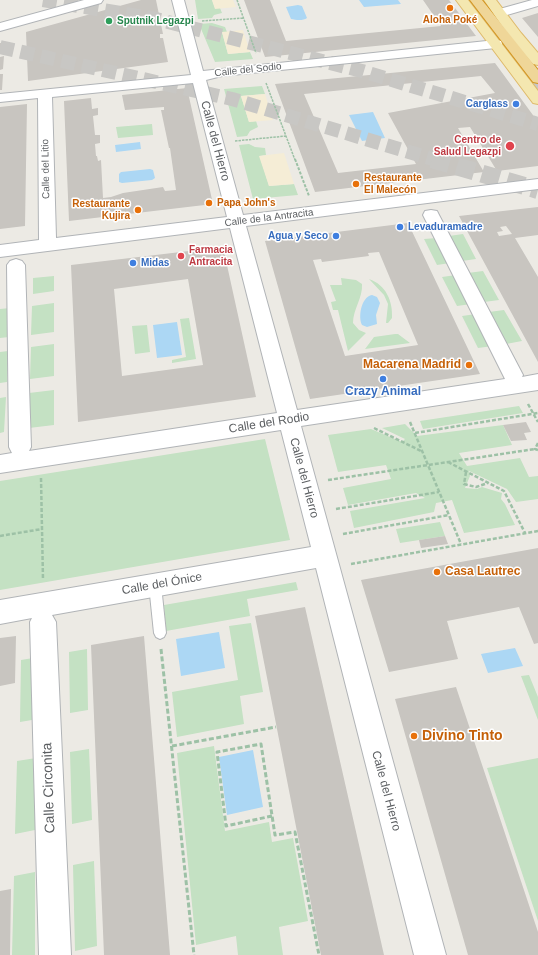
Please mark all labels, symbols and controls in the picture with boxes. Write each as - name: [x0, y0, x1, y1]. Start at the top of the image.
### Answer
- marker: Aloha Poké: [445, 3, 455, 13]
- place label: Aloha Poké: [423, 14, 477, 26]
- place label: Sputnik Legazpi: [117, 15, 194, 27]
- marker: Sputnik Legazpi: [104, 16, 114, 26]
- street label: Calle del Sodio: [214, 61, 282, 79]
- place label: Carglass: [466, 98, 508, 110]
- street label: Calle del Hierro: [197, 99, 233, 183]
- marker: Carglass: [511, 99, 521, 109]
- place label: Centro de Salud Legazpi: [434, 134, 501, 158]
- street label: Calle del Litio: [39, 139, 53, 199]
- marker: Centro de Salud Legazpi: [504, 140, 516, 152]
- place label: Restaurante El Malecón: [364, 172, 422, 196]
- marker: Restaurante El Malecón: [351, 179, 361, 189]
- place label: Papa John's: [217, 197, 276, 209]
- place label: Restaurante Kujira: [72, 198, 130, 222]
- marker: Papa John's: [204, 198, 214, 208]
- marker: Restaurante Kujira: [133, 205, 143, 215]
- street label: Calle de la Antracita: [224, 207, 314, 229]
- place label: Levaduramadre: [408, 221, 482, 233]
- marker: Levaduramadre: [395, 222, 405, 232]
- place label: Agua y Seco: [268, 230, 328, 242]
- marker: Agua y Seco: [331, 231, 341, 241]
- place label: Farmacia Antracita: [189, 244, 233, 268]
- marker: Farmacia Antracita: [176, 251, 186, 261]
- place label: Midas: [141, 257, 169, 269]
- marker: Midas: [128, 258, 138, 268]
- place label: Macarena Madrid: [363, 358, 461, 372]
- marker: Macarena Madrid: [464, 360, 474, 370]
- marker: Crazy Animal: [378, 374, 388, 384]
- place label: Crazy Animal: [345, 385, 421, 399]
- street label: Calle del Rodio: [228, 410, 310, 436]
- street label: Calle del Hierro: [286, 436, 322, 520]
- place label: Casa Lautrec: [445, 565, 520, 579]
- marker: Casa Lautrec: [432, 567, 442, 577]
- street label: Calle del Ónice: [121, 570, 203, 598]
- place label: Divino Tinto: [422, 728, 503, 744]
- marker: Divino Tinto: [409, 731, 419, 741]
- street label: Calle Circonita: [39, 742, 59, 834]
- street label: Calle del Hierro: [368, 749, 404, 833]

